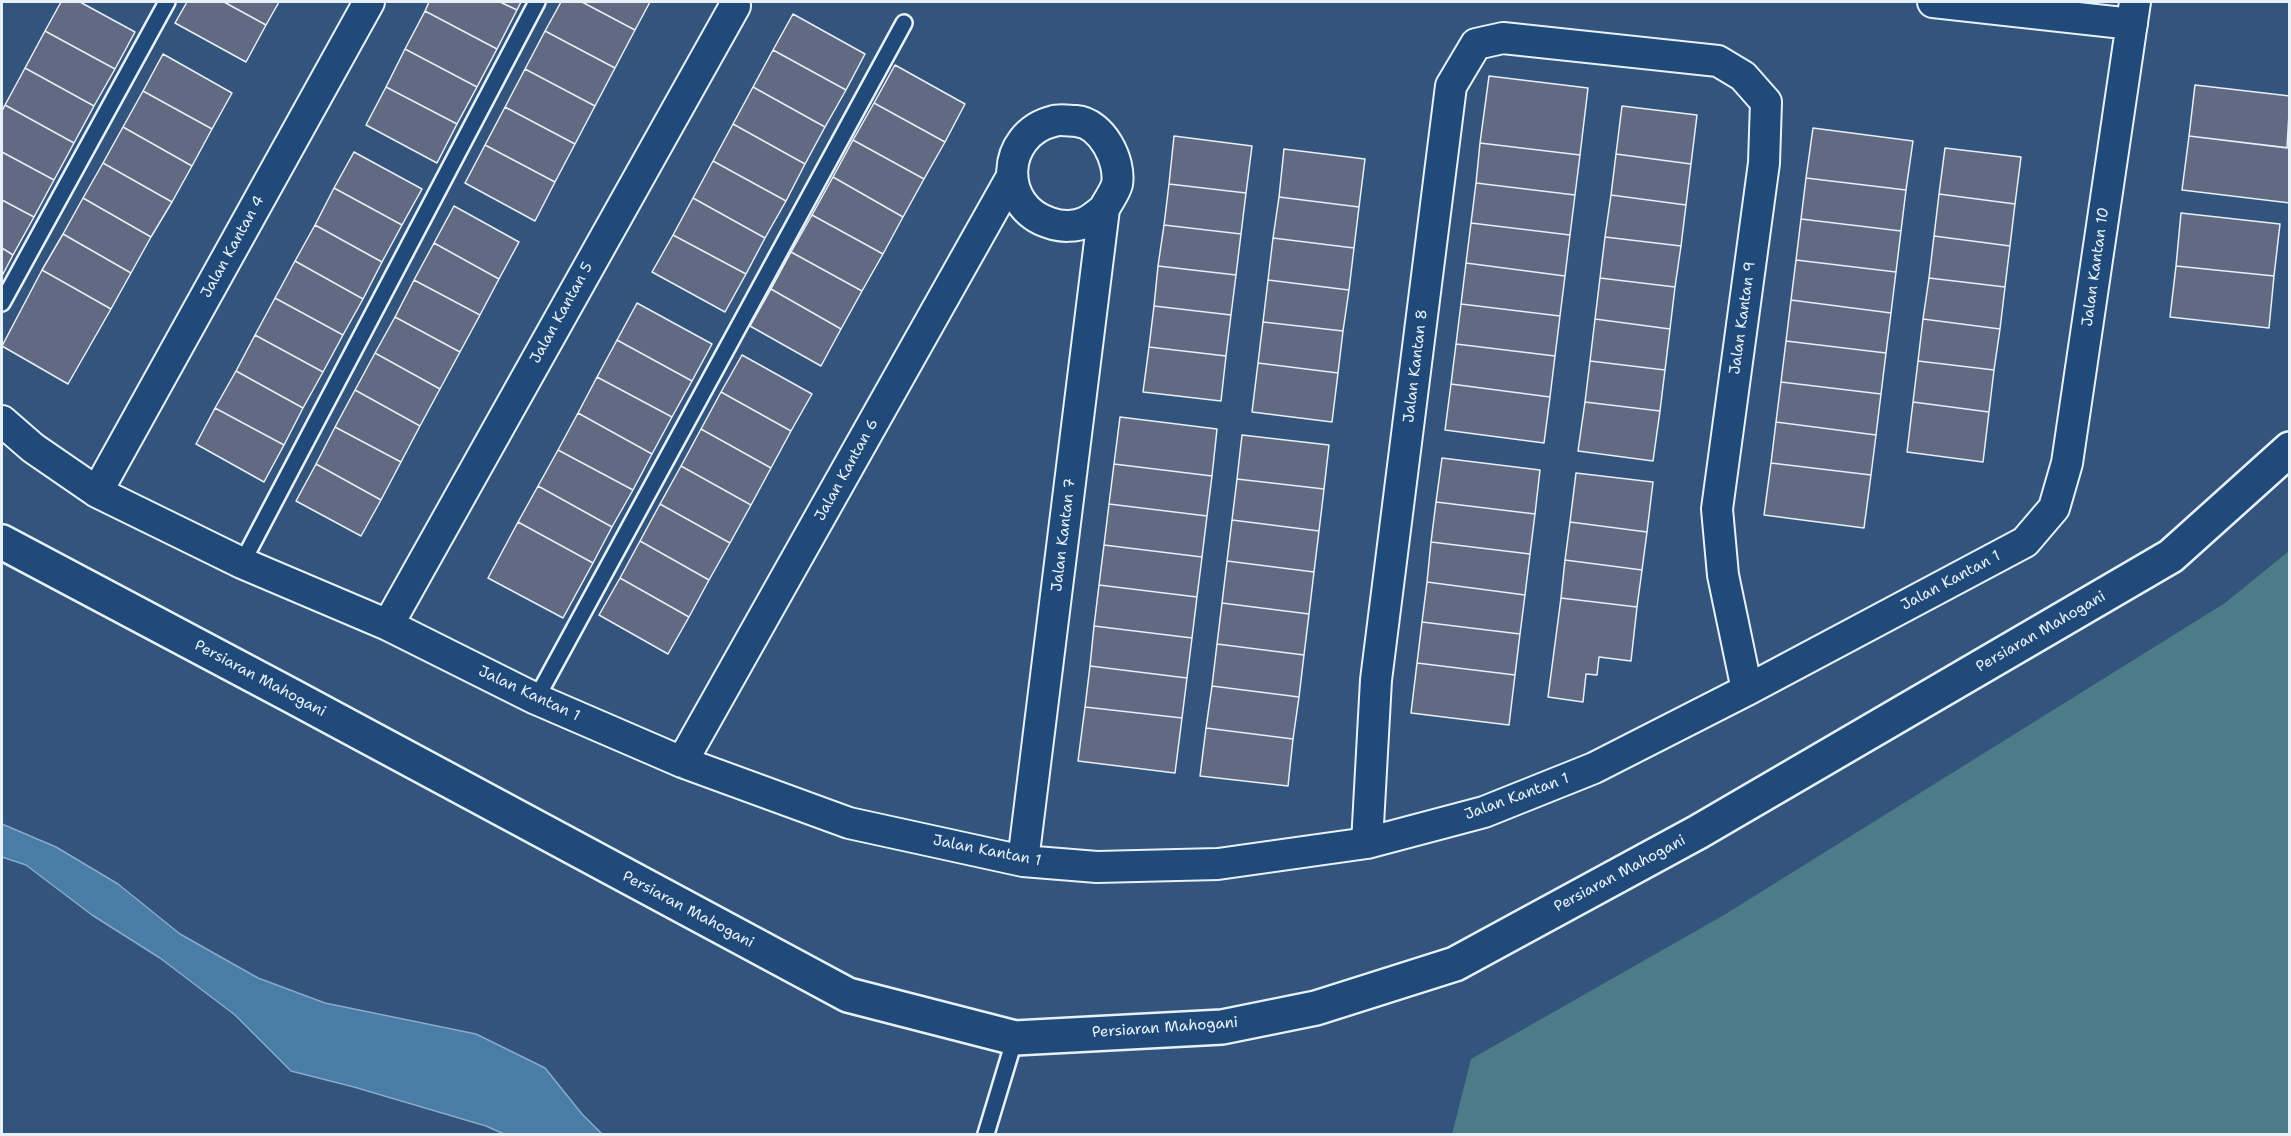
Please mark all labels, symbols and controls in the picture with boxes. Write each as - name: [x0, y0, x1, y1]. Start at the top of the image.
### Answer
- street label: Jalan Kantan 4: [197, 193, 269, 301]
- street label: Jalan Kantan 10: [2079, 206, 2113, 328]
- street label: Jalan Kantan 5: [527, 259, 597, 367]
- street label: Jalan Kantan 9: [1726, 260, 1760, 376]
- street label: Jalan Kantan 8: [1400, 308, 1432, 424]
- street label: Jalan Kantan 6: [811, 416, 883, 524]
- street label: Jalan Kantan 7: [1048, 477, 1080, 593]
- street label: Jalan Kantan 1: [1898, 547, 2004, 615]
- street label: Persiaran Mahogani: [1973, 588, 2109, 676]
- street label: Persiaran Mahogani: [191, 637, 329, 721]
- street label: Jalan Kantan 1: [475, 663, 583, 725]
- street label: Jalan Kantan 1: [1462, 770, 1572, 824]
- street label: Jalan Kantan 1: [931, 832, 1043, 870]
- street label: Persiaran Mahogani: [1551, 832, 1689, 916]
- street label: Persiaran Mahogani: [619, 868, 757, 952]
- street label: Persiaran Mahogani: [1091, 1014, 1239, 1042]

